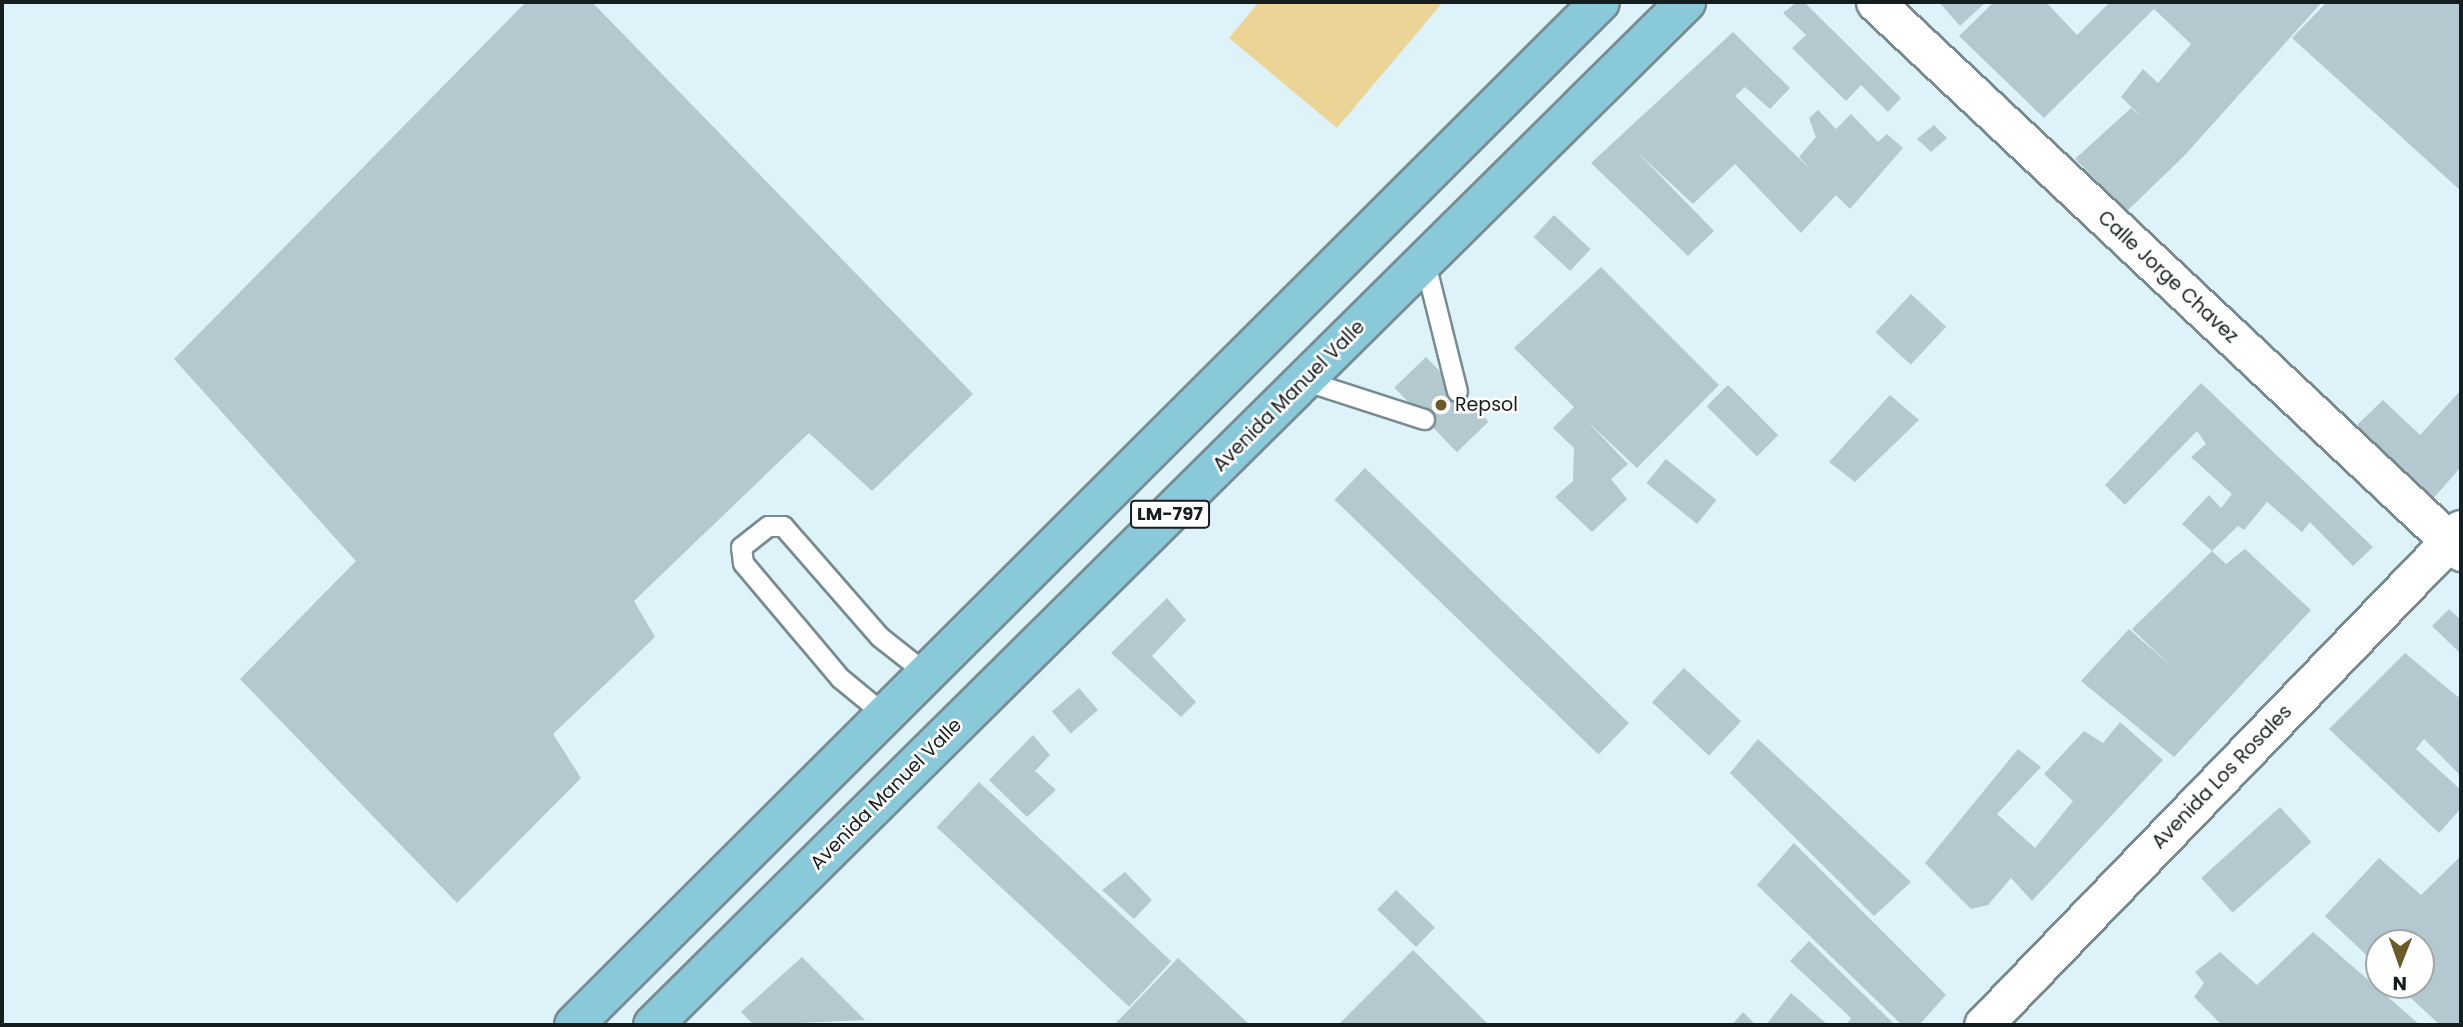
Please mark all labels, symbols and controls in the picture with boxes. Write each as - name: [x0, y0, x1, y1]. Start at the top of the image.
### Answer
- street label: Calle Jorge Chavez: [2093, 206, 2243, 348]
- street label: Avenida Manuel Valle: [1209, 316, 1369, 476]
- place label: Repsol: [1455, 394, 1518, 416]
- marker: Repsol: [1433, 397, 1449, 413]
- road number: LM-797: [1130, 500, 1210, 528]
- street label: Avenida Los Rosales: [2147, 700, 2297, 854]
- street label: Avenida Manuel Valle: [806, 714, 966, 874]
- north arrow: [2365, 929, 2435, 999]
- text: N: [2392, 970, 2407, 997]

